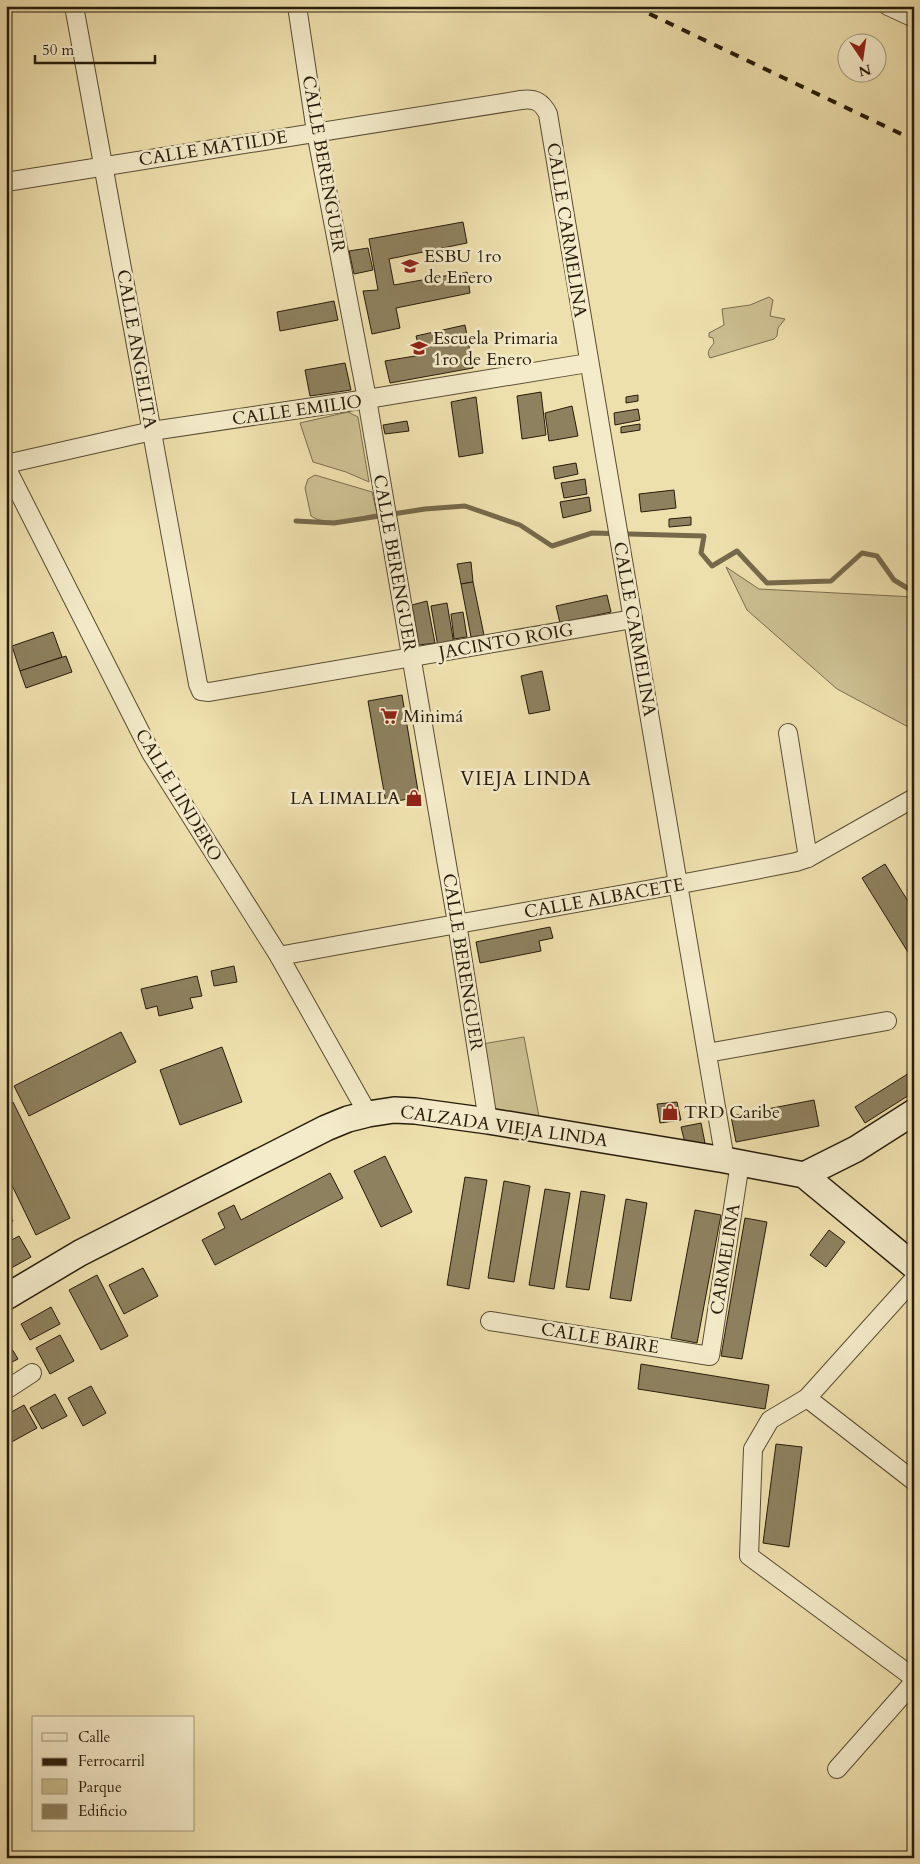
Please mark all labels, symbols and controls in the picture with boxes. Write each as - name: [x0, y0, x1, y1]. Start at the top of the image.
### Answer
- scale bar: [35, 32, 155, 64]
- north arrow: [838, 32, 888, 82]
- text: 50 m: [42, 40, 74, 60]
- text: N: [857, 60, 873, 81]
- street label: CALLE BERENGUER: [296, 74, 351, 255]
- street label: CALLE MATILDE: [137, 124, 289, 173]
- street label: CALLE CARMELINA: [540, 141, 593, 319]
- place label: ESBU 1ro de Enero: [424, 244, 502, 290]
- school or university icon: ESBU 1ro de Enero: [400, 256, 420, 276]
- street label: CALLE ANGELITA: [110, 268, 163, 431]
- place label: Escuela Primaria 1ro de Enero: [433, 326, 558, 372]
- school or university icon: Escuela Primaria 1ro de Enero: [409, 338, 429, 358]
- street label: CALLE EMILIO: [230, 389, 364, 432]
- street label: CALLE BERENGUER: [367, 473, 422, 654]
- street label: CALLE CARMELINA: [607, 540, 662, 718]
- street label: JACINTO ROIG: [434, 617, 575, 666]
- place label: Minimá: [403, 704, 464, 729]
- supermarket icon: Minimá: [379, 706, 399, 726]
- street label: CALLE LINDERO: [129, 724, 228, 866]
- district label: VIEJA LINDA: [460, 766, 592, 792]
- place label: LA LIMALLA: [290, 786, 400, 811]
- shop icon: LA LIMALLA: [404, 788, 424, 808]
- street label: CALLE BERENGUER: [436, 872, 489, 1053]
- street label: CALLE ALBACETE: [522, 872, 686, 925]
- street label: CALZADA VIEJA LINDA: [399, 1100, 610, 1153]
- place label: TRD Caribe: [684, 1100, 780, 1125]
- shop icon: TRD Caribe: [660, 1102, 680, 1122]
- street label: CARMELINA: [704, 1201, 747, 1316]
- street label: CALLE BAIRE: [539, 1317, 661, 1360]
- legend: [32, 1716, 195, 1832]
- text: Calle: [78, 1727, 111, 1747]
- text: Ferrocarril: [78, 1751, 145, 1771]
- text: Parque: [78, 1777, 122, 1797]
- text: Edificio: [78, 1801, 127, 1821]

